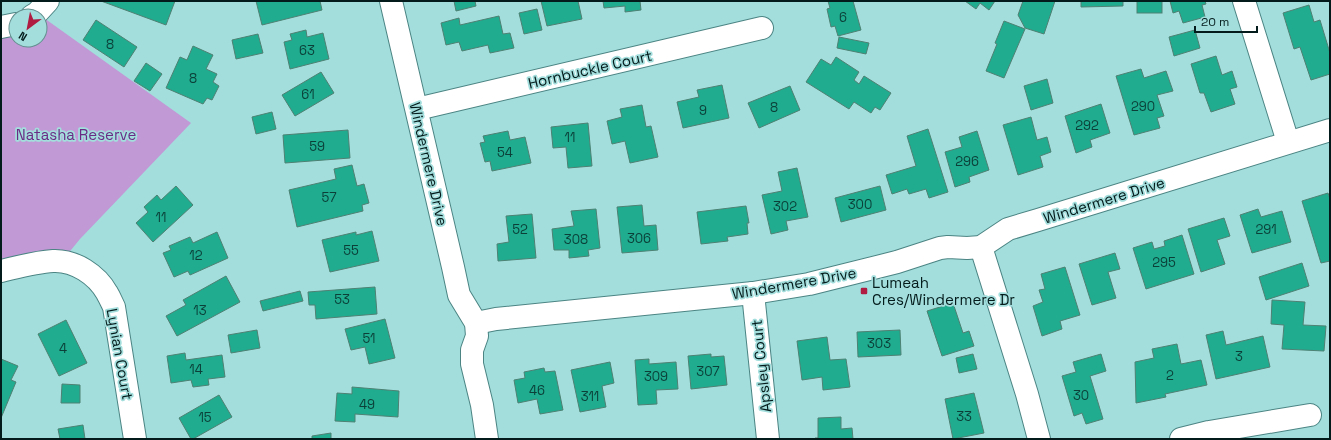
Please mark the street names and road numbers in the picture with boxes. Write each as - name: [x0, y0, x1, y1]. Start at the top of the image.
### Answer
- street label: Hornbuckle Court: [526, 45, 654, 93]
- street label: Windermere Drive: [406, 100, 452, 228]
- street label: Windermere Drive: [1041, 172, 1167, 228]
- street label: Windermere Drive: [730, 263, 858, 303]
- street label: Lynian Court: [103, 307, 137, 401]
- street label: Apsley Court: [747, 319, 775, 413]

